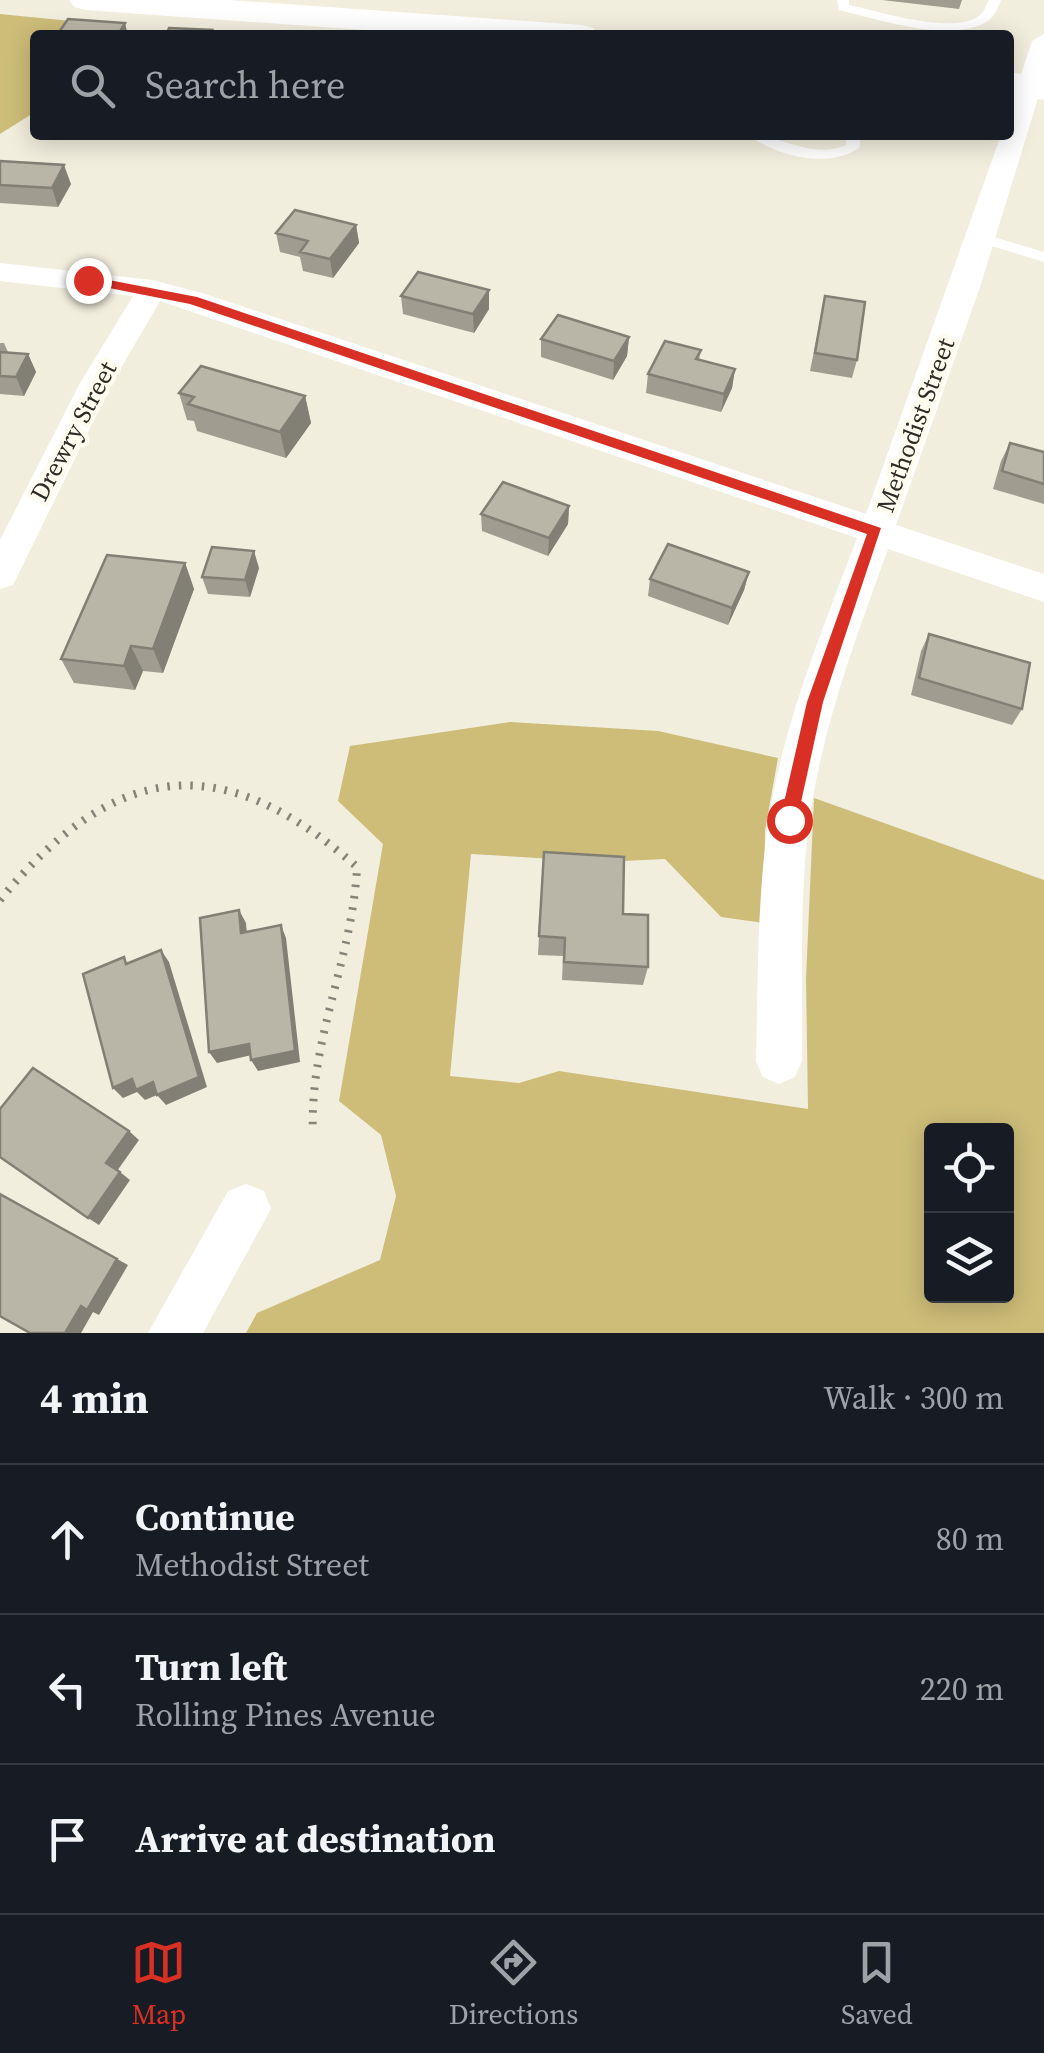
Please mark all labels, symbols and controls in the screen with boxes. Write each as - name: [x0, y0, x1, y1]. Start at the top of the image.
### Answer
- search box: [30, 30, 1014, 140]
- icon: search: [65, 58, 120, 113]
- text: Search here: [145, 59, 345, 111]
- route end: [66, 258, 112, 304]
- street label: Methodist Street: [868, 333, 963, 517]
- street label: Drewry Street: [22, 354, 125, 507]
- route start: [767, 798, 813, 844]
- map controls: [924, 1123, 1014, 1303]
- button: locate: [924, 1123, 1014, 1213]
- button: layers: [924, 1213, 1014, 1303]
- text: 4 min: [40, 1369, 149, 1427]
- text: Walk · 300 m: [823, 1376, 1004, 1420]
- text: Continue: [135, 1491, 295, 1543]
- icon: ahead: [40, 1512, 95, 1567]
- text: 80 m: [936, 1517, 1004, 1561]
- text: Methodist Street: [135, 1543, 369, 1587]
- text: Turn left: [135, 1641, 287, 1693]
- icon: left: [40, 1662, 95, 1717]
- text: 220 m: [920, 1667, 1004, 1711]
- text: Rolling Pines Avenue: [135, 1693, 436, 1737]
- icon: arrive: [40, 1812, 95, 1867]
- text: Arrive at destination: [135, 1813, 496, 1865]
- tab: Map: [131, 1935, 186, 2033]
- tab: Directions: [449, 1935, 578, 2033]
- tab: Saved: [841, 1935, 913, 2033]

